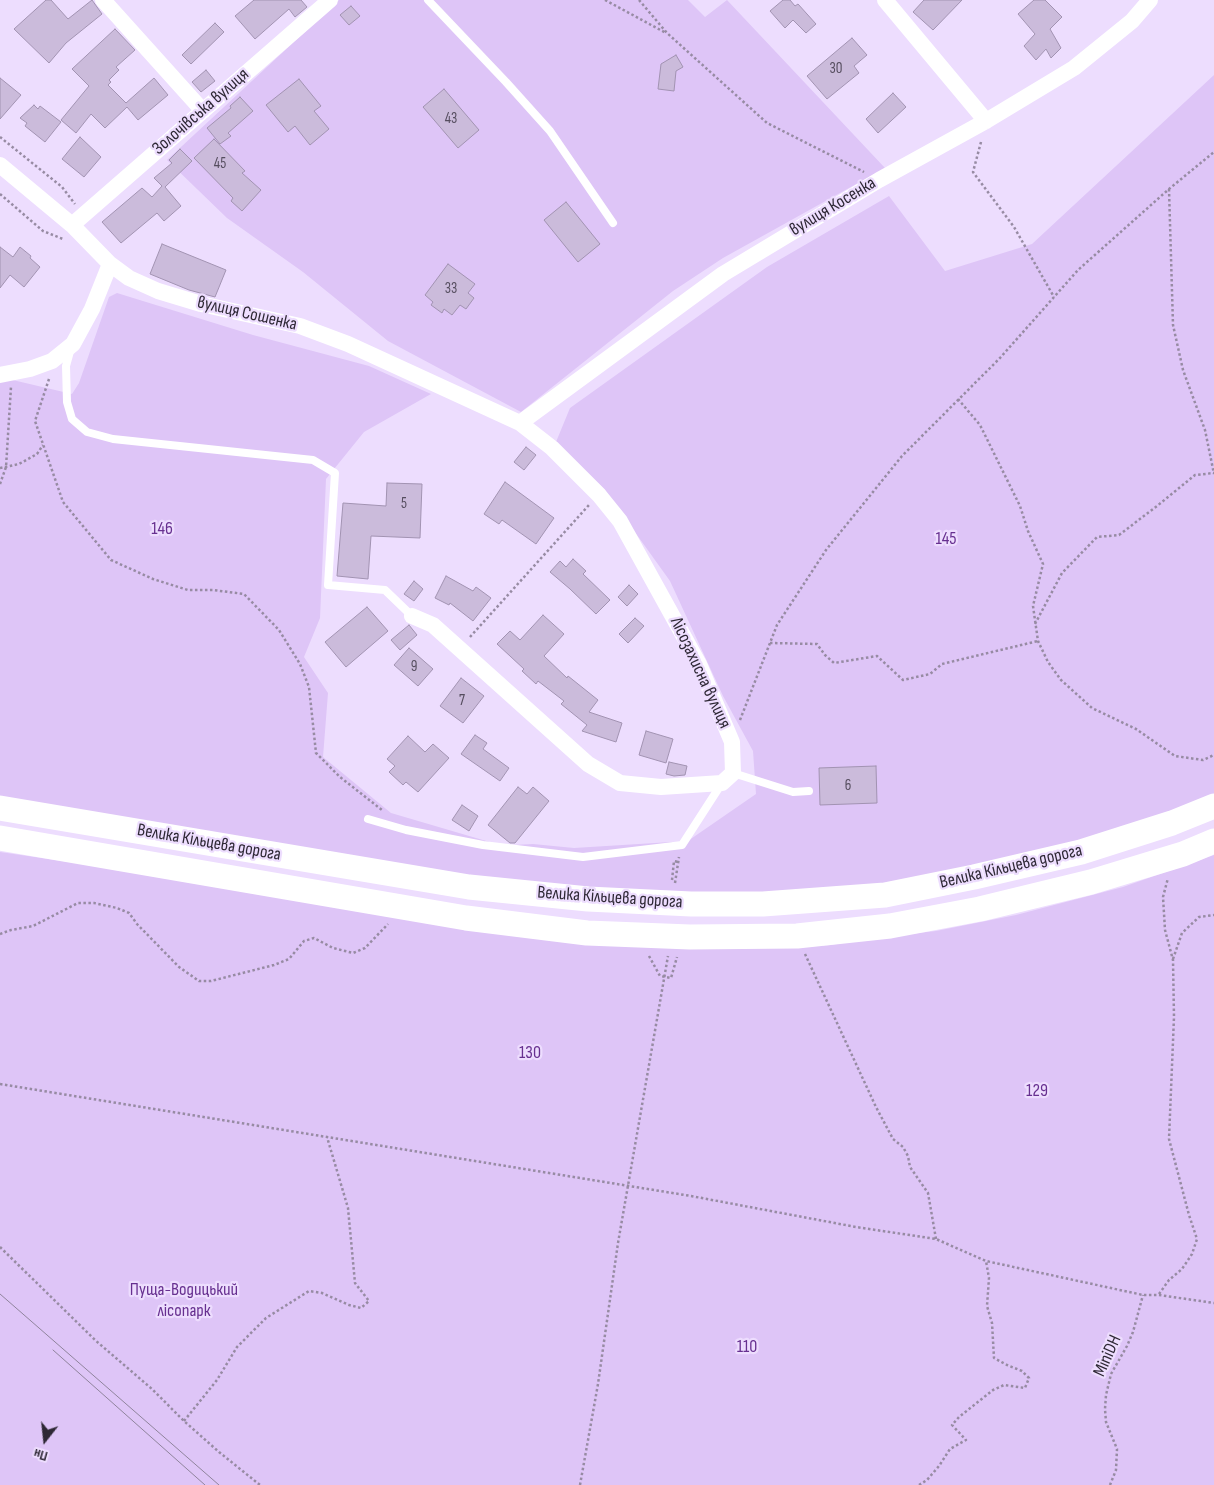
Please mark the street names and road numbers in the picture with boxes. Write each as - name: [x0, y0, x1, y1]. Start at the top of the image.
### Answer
- street label: Золочівська вулиця: [148, 64, 254, 160]
- street label: вулиця Косенка: [786, 173, 880, 241]
- street label: вулиця Сошенка: [195, 292, 299, 336]
- street label: Лісозахисна вулиця: [665, 614, 735, 732]
- street label: Велика Кільцева дорога: [135, 820, 283, 866]
- street label: Велика Кільцева дорога: [938, 840, 1084, 894]
- street label: Велика Кільцева дорога: [537, 882, 683, 914]
- street label: MiniDH: [1089, 1332, 1127, 1380]

